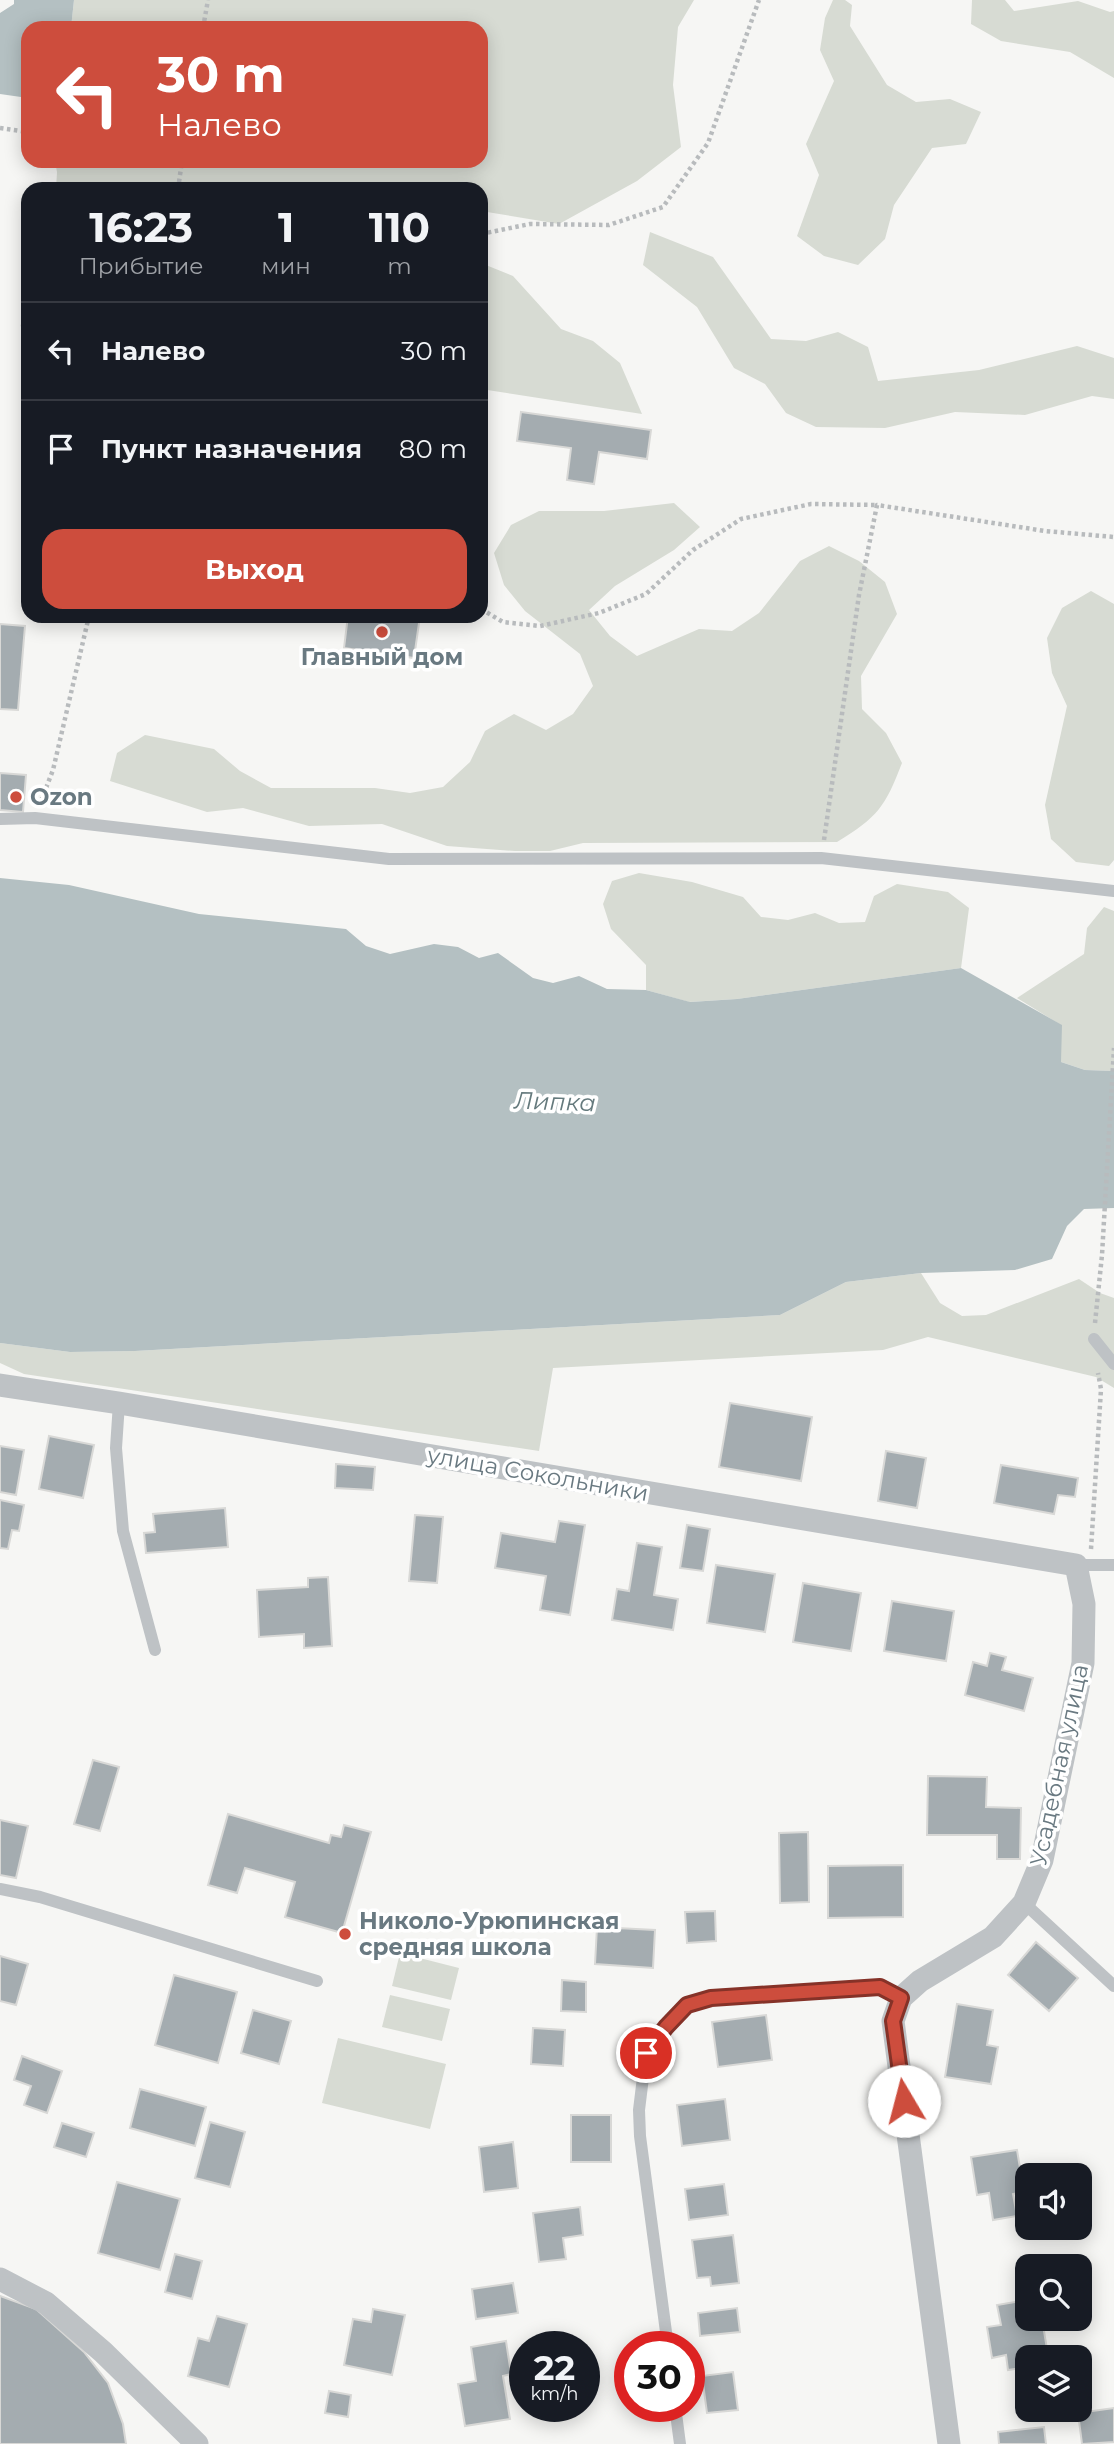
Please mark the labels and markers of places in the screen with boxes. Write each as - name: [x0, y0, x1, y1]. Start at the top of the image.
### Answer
- marker: Главный дом: [374, 624, 390, 640]
- place label: Главный дом: [301, 643, 463, 671]
- place label: Ozon: [30, 783, 93, 811]
- marker: Ozon: [8, 789, 24, 805]
- place label: Николо-Урюпинская средняя школа: [359, 1907, 620, 1961]
- marker: Николо-Урюпинская средняя школа: [337, 1926, 353, 1942]
- pin: [616, 2023, 676, 2083]

